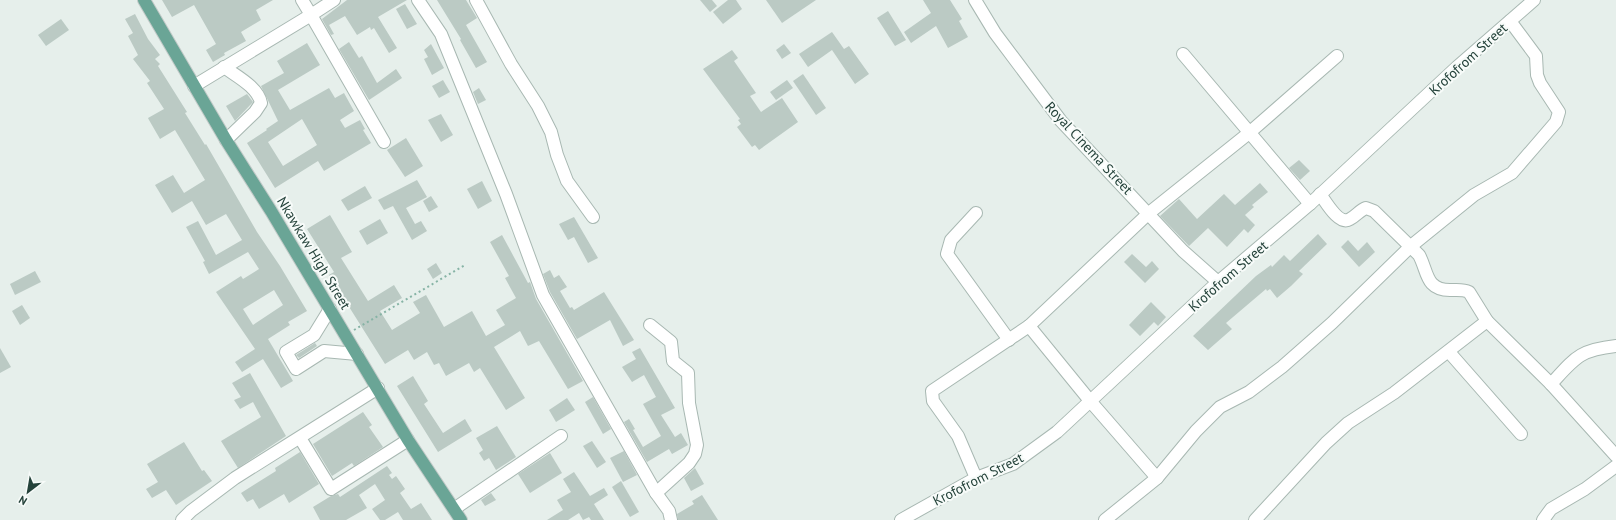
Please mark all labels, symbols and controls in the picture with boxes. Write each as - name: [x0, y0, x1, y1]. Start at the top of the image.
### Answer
- street label: Krofofrom Street: [1425, 19, 1511, 99]
- street label: Royal Cinema Street: [1041, 98, 1137, 198]
- street label: Nkawkaw High Street: [273, 193, 355, 313]
- street label: Krofofrom Street: [1185, 236, 1272, 315]
- street label: Krofofrom Street: [930, 448, 1027, 510]
- north arrow: [8, 472, 48, 512]
- text: N: [16, 493, 30, 508]

